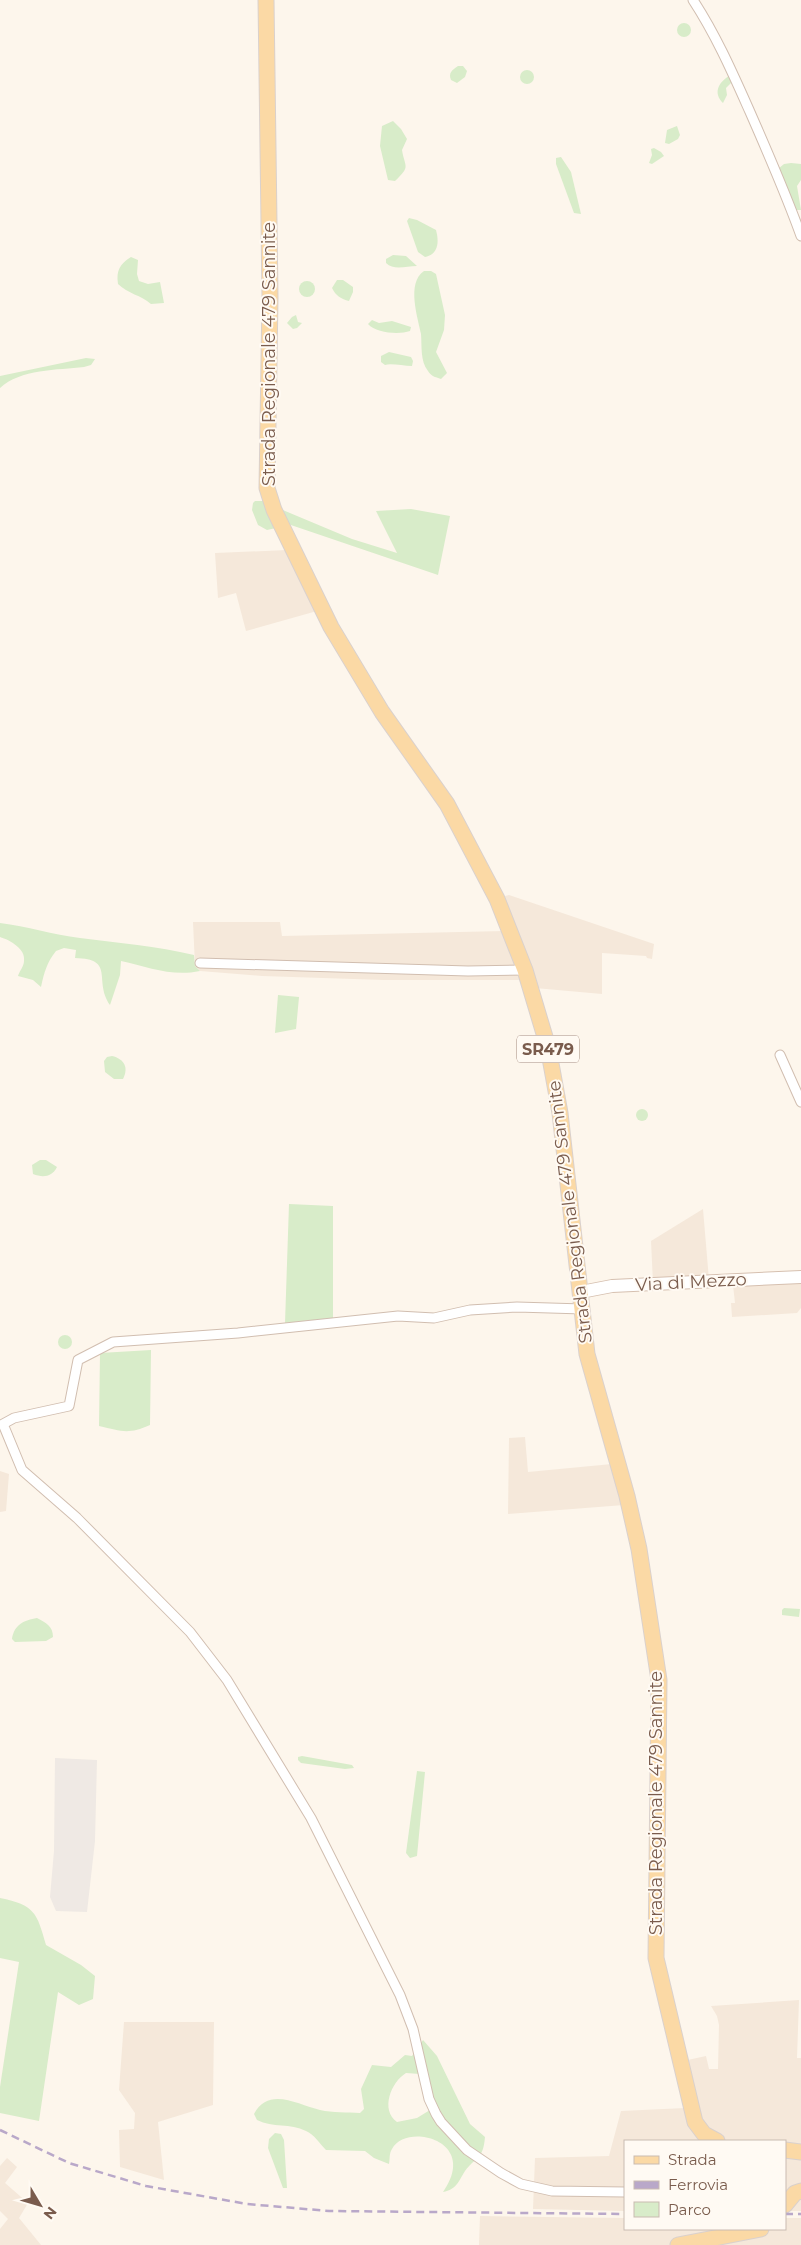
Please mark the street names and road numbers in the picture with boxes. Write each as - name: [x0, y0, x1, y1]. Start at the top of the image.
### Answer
- street label: Strada Regionale 479 Sannite: [258, 222, 280, 486]
- road number: SR479: [517, 1036, 579, 1062]
- street label: Strada Regionale 479 Sannite: [543, 1079, 597, 1345]
- street label: Via di Mezzo: [635, 1268, 747, 1296]
- street label: Strada Regionale 479 Sannite: [645, 1671, 667, 1935]

